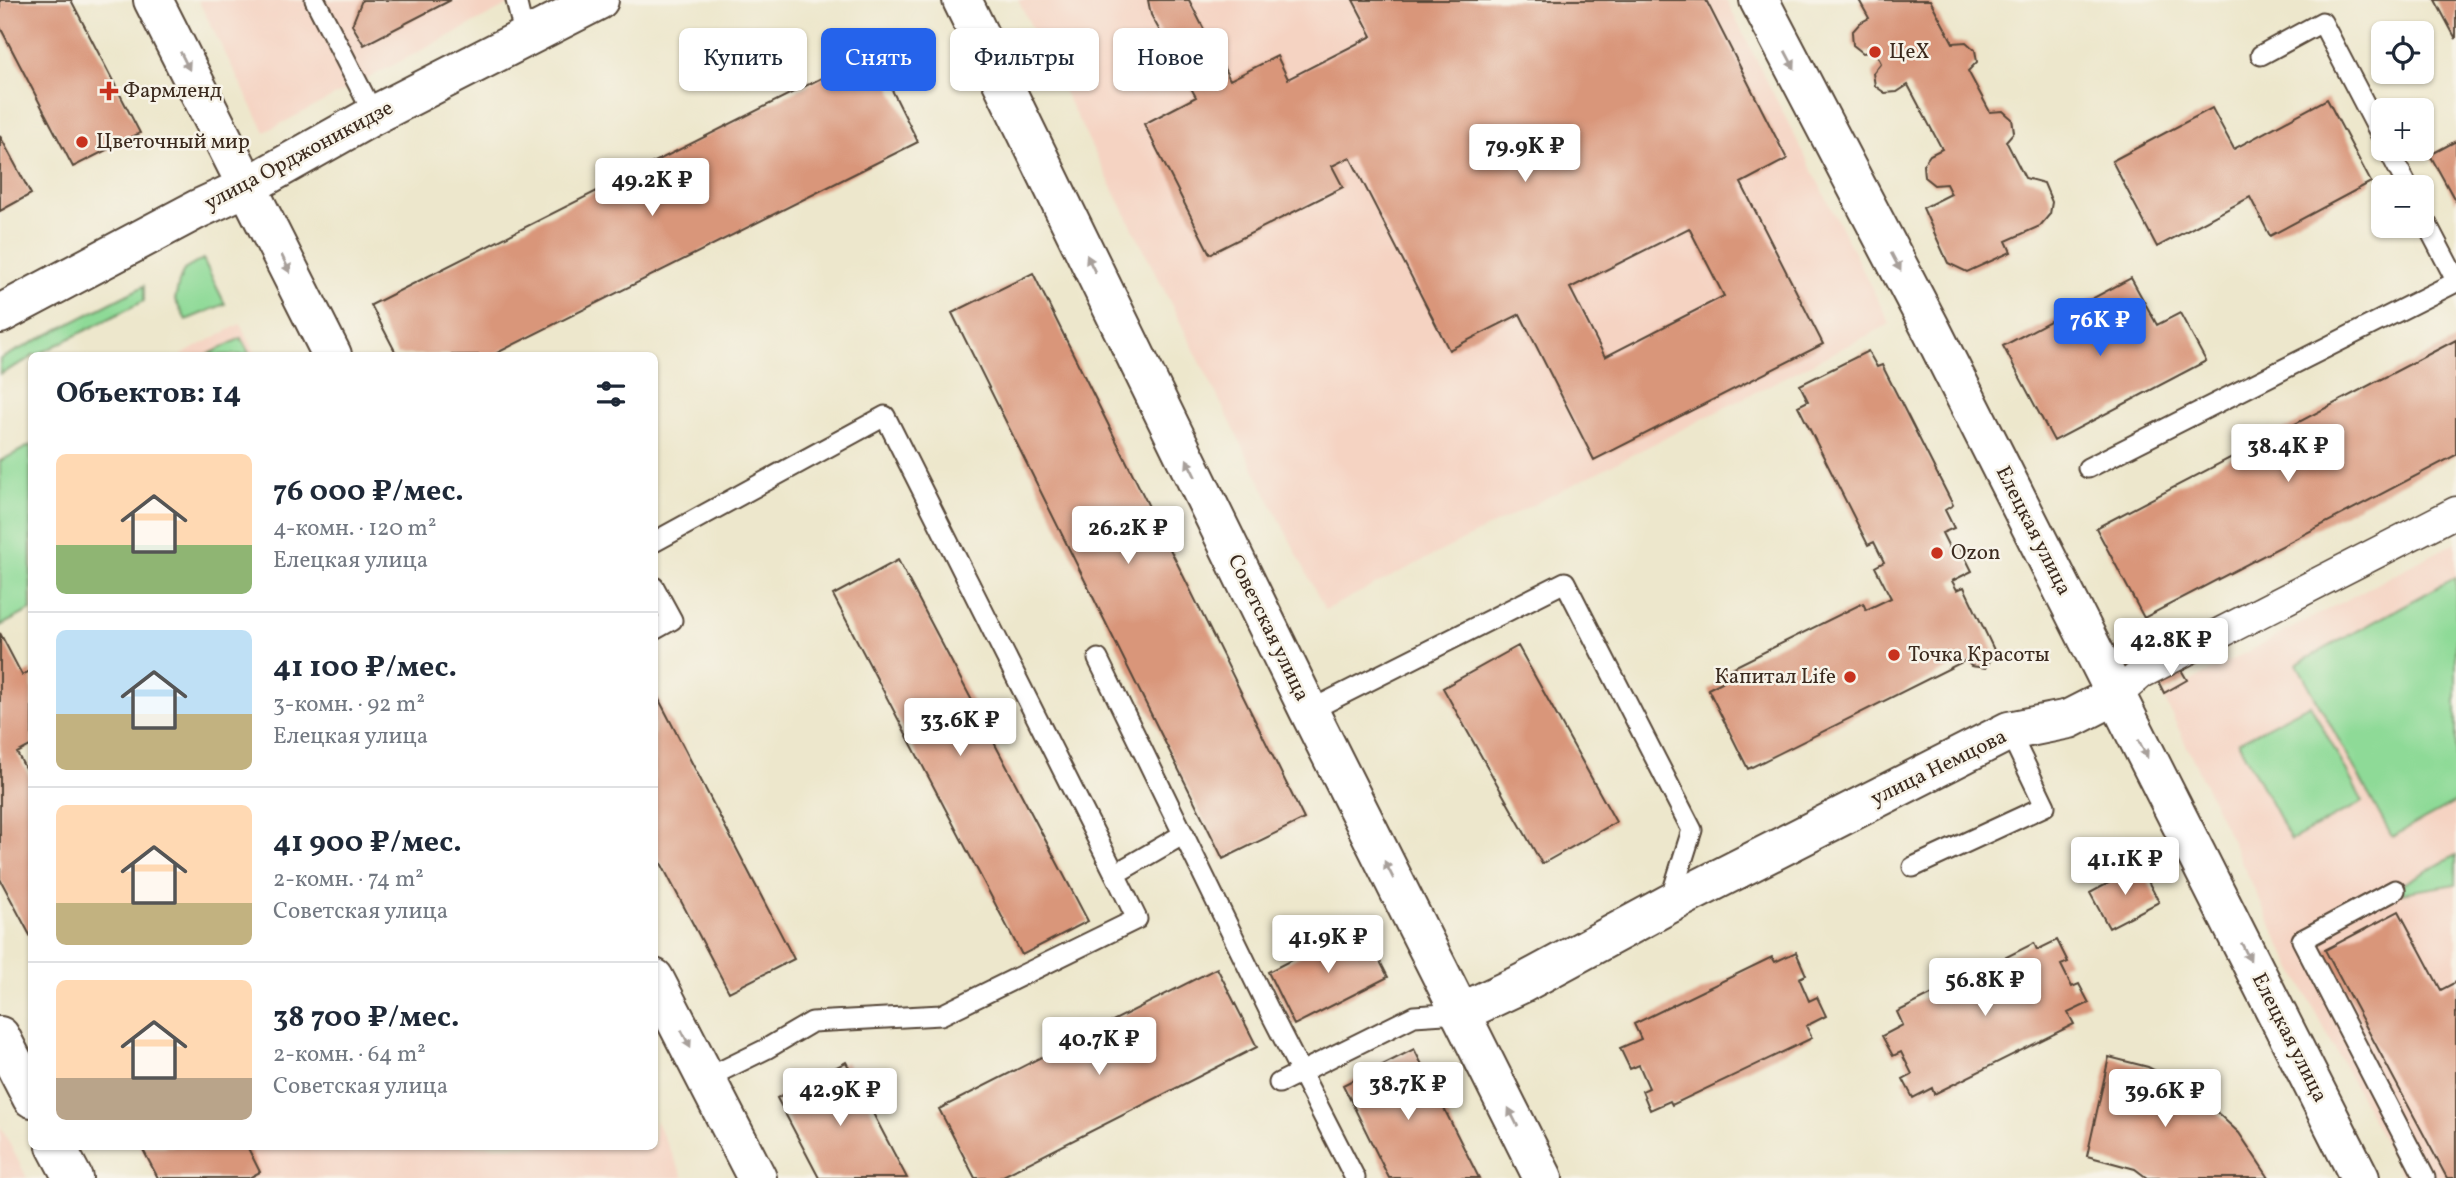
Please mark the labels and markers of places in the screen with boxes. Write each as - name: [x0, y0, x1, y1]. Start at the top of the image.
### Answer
- place label: ЦеХ: [1889, 38, 1930, 67]
- marker: ЦеХ: [1867, 44, 1883, 60]
- place label: Фармленд: [123, 77, 222, 106]
- marker: Фармленд: [101, 83, 117, 99]
- pin: 79.9K ₽: [1460, 124, 1590, 184]
- place label: Цветочный мир: [96, 128, 250, 157]
- marker: Цветочный мир: [74, 134, 90, 150]
- pin: 49.2K ₽: [587, 158, 717, 218]
- pin: 76K ₽: [2051, 298, 2149, 358]
- pin: 38.4K ₽: [2223, 424, 2353, 484]
- pin: 26.2K ₽: [1063, 506, 1193, 566]
- place label: Ozon: [1951, 539, 2001, 568]
- marker: Ozon: [1929, 545, 1945, 561]
- pin: 42.8K ₽: [2106, 618, 2236, 678]
- place label: Точка Красоты: [1908, 641, 2050, 670]
- marker: Точка Красоты: [1886, 647, 1902, 663]
- place label: Капитал Life: [1715, 663, 1836, 692]
- marker: Капитал Life: [1842, 669, 1858, 685]
- pin: 33.6K ₽: [895, 698, 1025, 758]
- pin: 41.1K ₽: [2060, 838, 2190, 897]
- pin: 41.9K ₽: [1263, 916, 1393, 975]
- pin: 56.8K ₽: [1920, 958, 2050, 1018]
- pin: 40.7K ₽: [1034, 1018, 1164, 1077]
- pin: 38.7K ₽: [1343, 1062, 1473, 1122]
- pin: 42.9K ₽: [775, 1068, 905, 1128]
- pin: 39.6K ₽: [2100, 1070, 2230, 1129]

